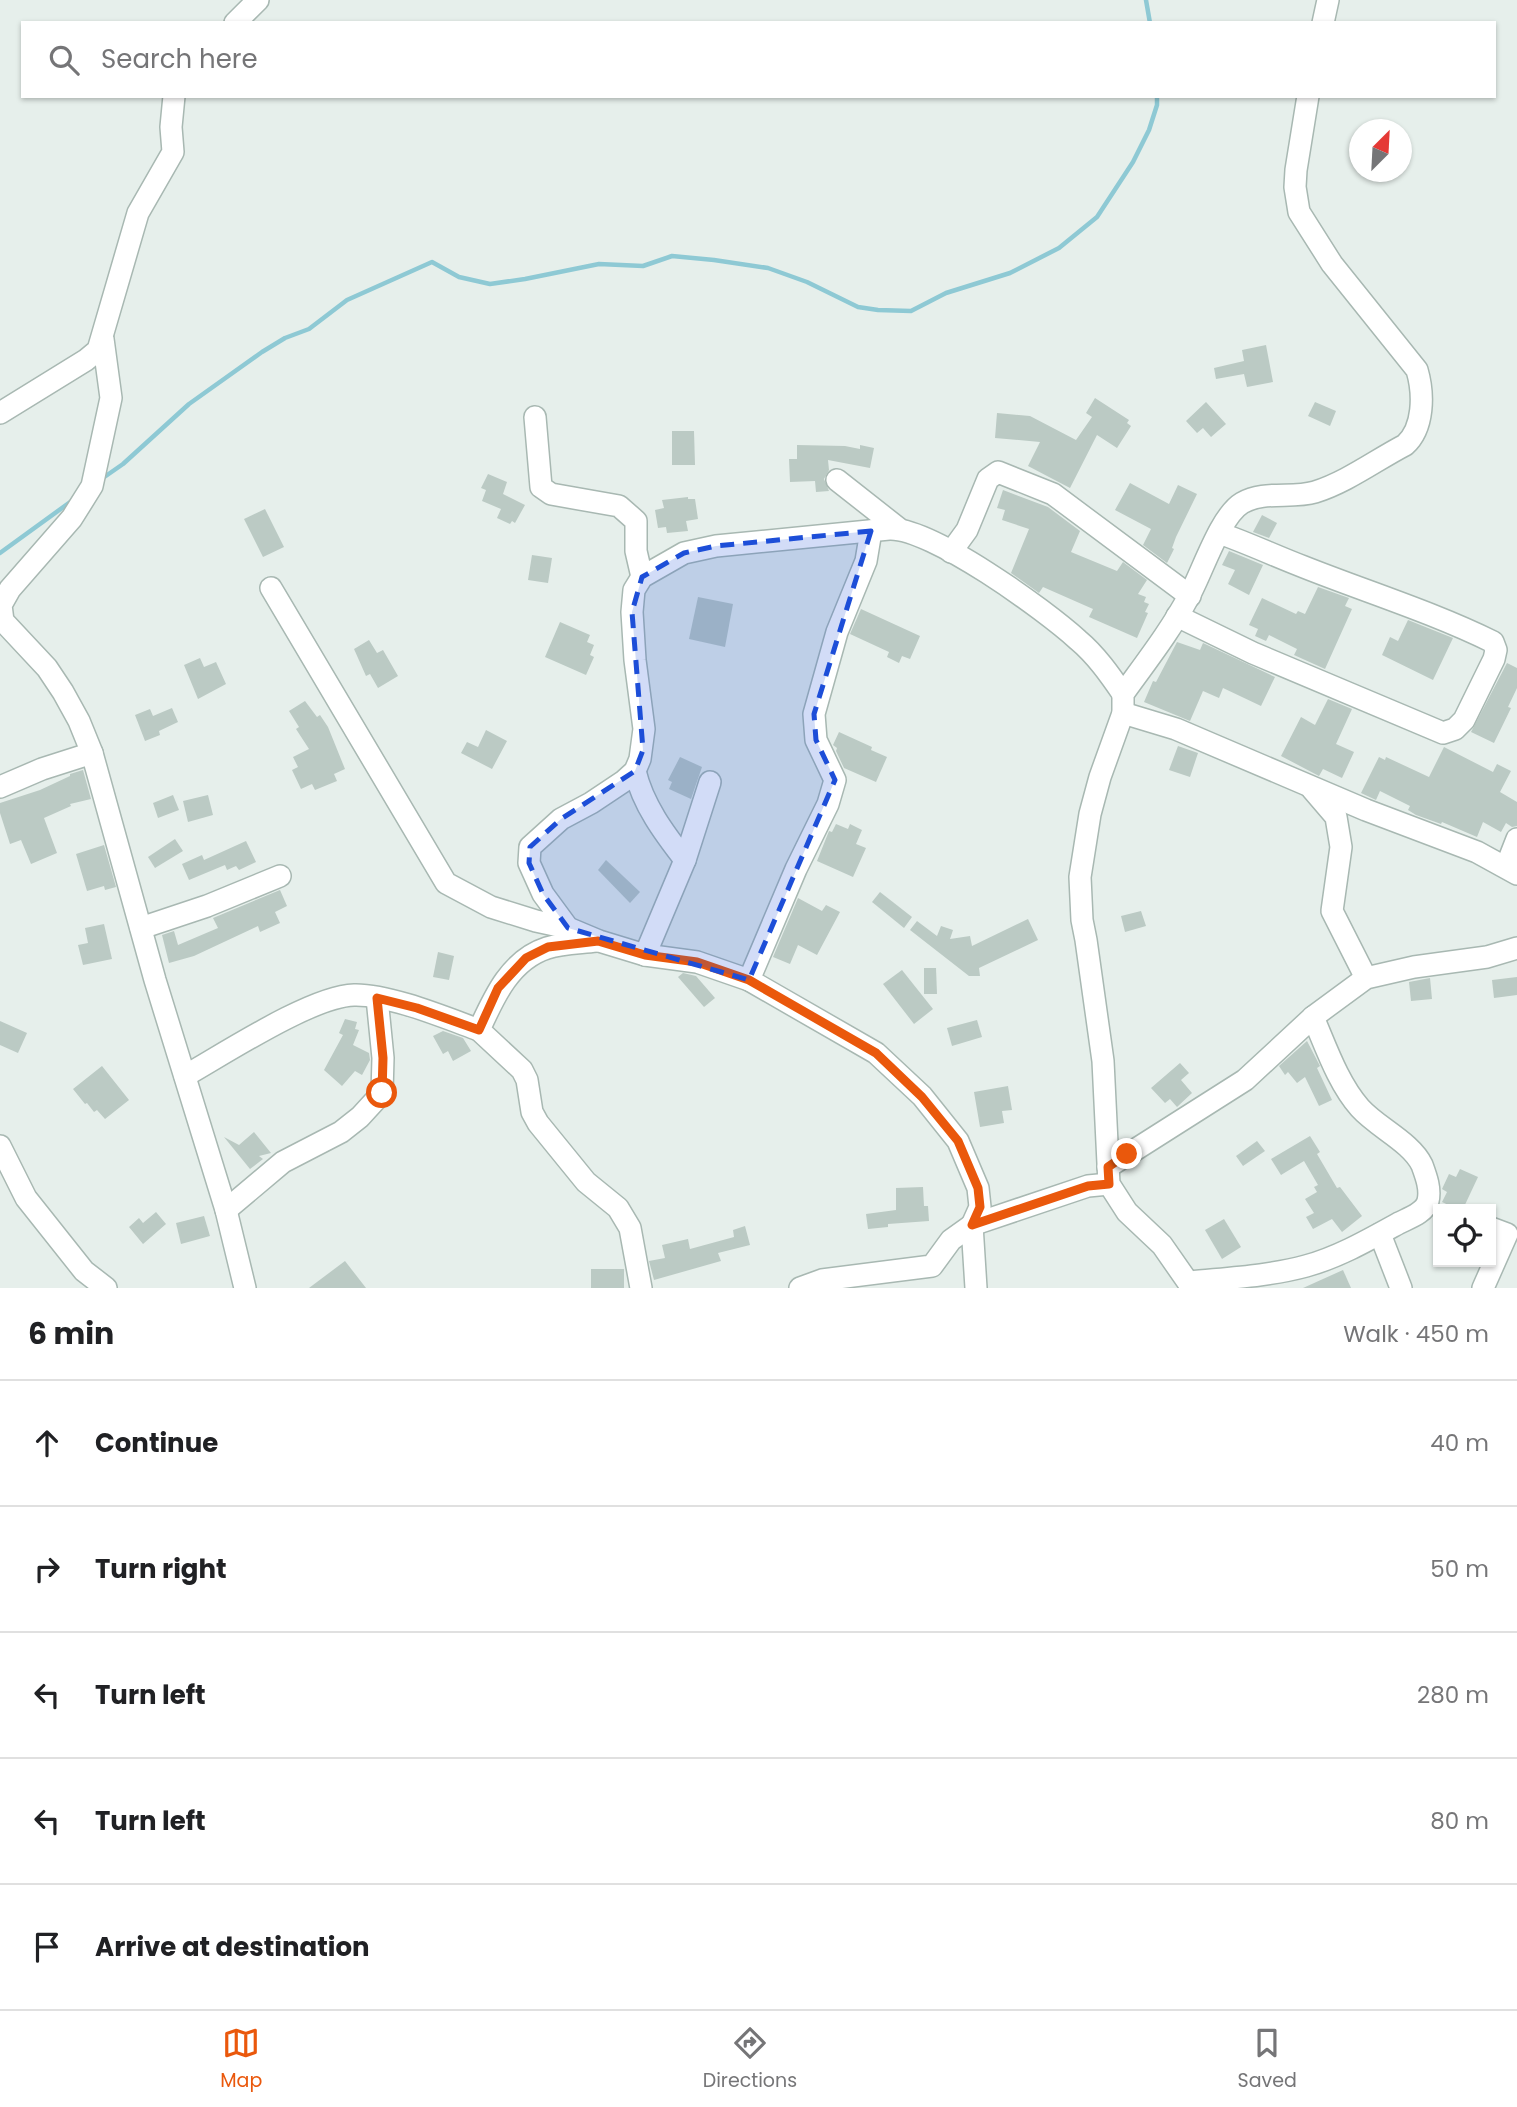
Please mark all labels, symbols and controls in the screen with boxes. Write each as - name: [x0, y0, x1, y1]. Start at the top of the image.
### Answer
- search box: [21, 21, 1496, 98]
- icon: search: [45, 41, 83, 79]
- text: Search here: [101, 41, 258, 77]
- north arrow: [1349, 119, 1412, 182]
- route start: [366, 1077, 397, 1108]
- route end: [1111, 1138, 1142, 1169]
- map controls: [1433, 1204, 1496, 1267]
- button: locate: [1433, 1204, 1496, 1267]
- text: 6 min: [28, 1312, 114, 1355]
- text: Walk · 450 m: [1343, 1318, 1489, 1350]
- icon: ahead: [28, 1424, 66, 1462]
- text: Continue: [95, 1425, 218, 1461]
- text: 40 m: [1430, 1427, 1489, 1459]
- icon: right: [28, 1550, 66, 1588]
- text: Turn right: [95, 1551, 227, 1587]
- text: 50 m: [1430, 1553, 1489, 1585]
- icon: left: [28, 1676, 66, 1714]
- text: Turn left: [95, 1677, 206, 1713]
- text: 280 m: [1417, 1679, 1489, 1711]
- icon: left: [28, 1802, 66, 1840]
- text: Turn left: [95, 1803, 206, 1839]
- text: 80 m: [1430, 1805, 1489, 1837]
- icon: arrive: [28, 1928, 66, 1966]
- text: Arrive at destination: [95, 1929, 370, 1965]
- tab: Map: [220, 2024, 262, 2095]
- tab: Directions: [703, 2024, 797, 2095]
- tab: Saved: [1238, 2024, 1297, 2095]

